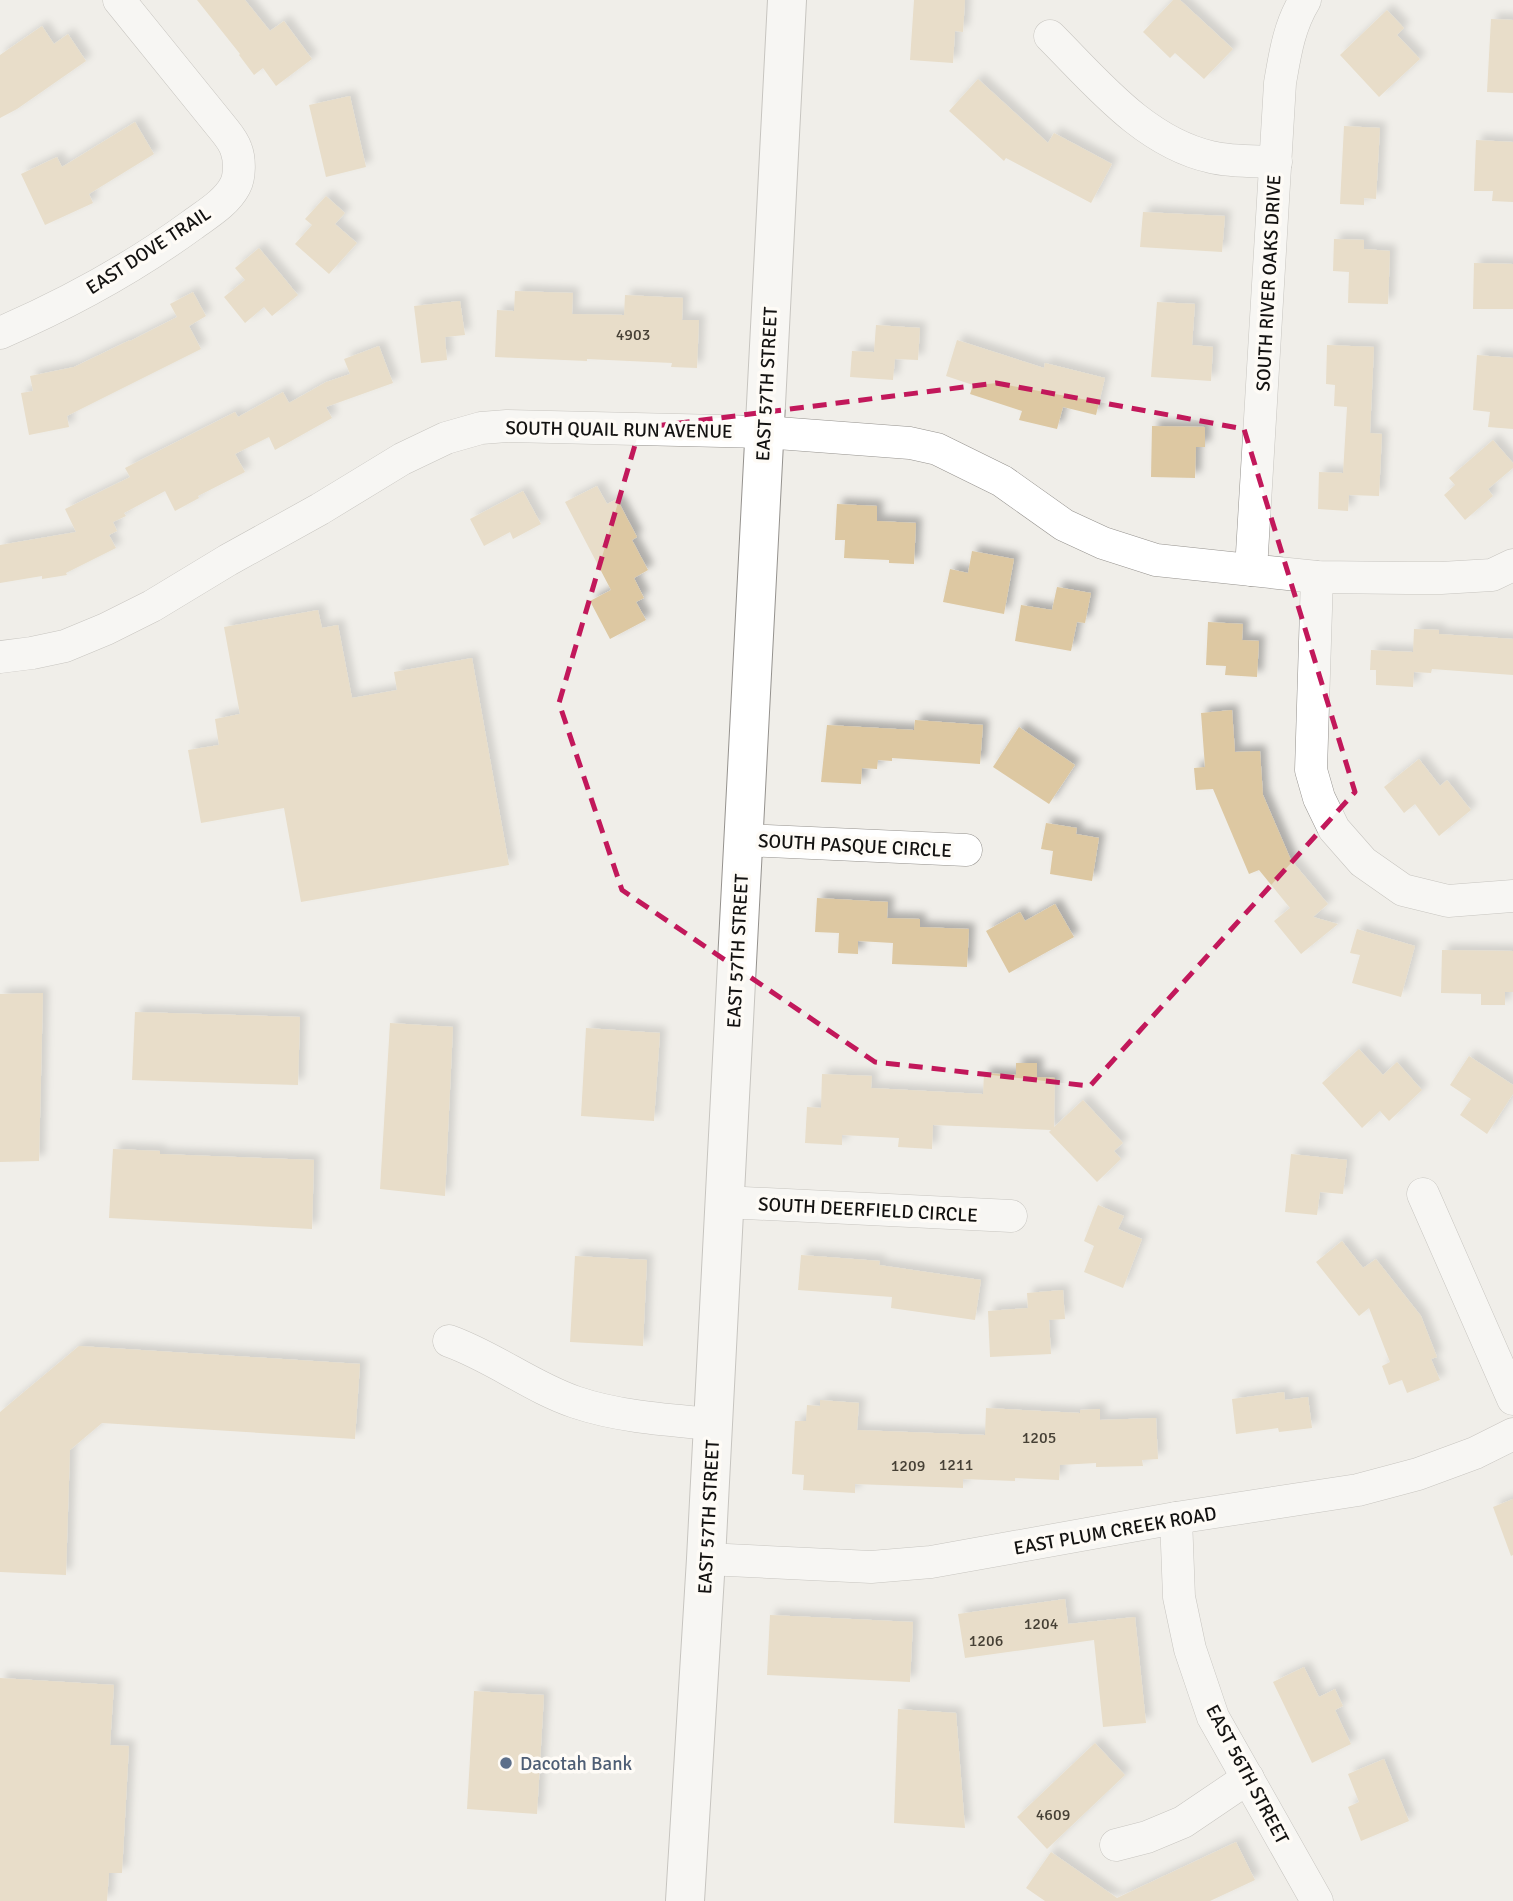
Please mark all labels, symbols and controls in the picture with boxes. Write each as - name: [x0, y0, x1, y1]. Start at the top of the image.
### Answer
- street label: SOUTH RIVER OAKS DRIVE: [1251, 174, 1287, 392]
- street label: EAST DOVE TRAIL: [82, 201, 216, 300]
- street label: EAST 57TH STREET: [751, 306, 783, 462]
- house number: 4903: [616, 325, 650, 345]
- street label: SOUTH QUAIL RUN AVENUE: [505, 416, 733, 444]
- street label: SOUTH PASQUE CIRCLE: [757, 829, 952, 863]
- street label: EAST 57TH STREET: [722, 873, 754, 1029]
- street label: SOUTH DEERFIELD CIRCLE: [758, 1192, 978, 1228]
- house number: 1205: [1022, 1428, 1056, 1448]
- street label: EAST 57TH STREET: [693, 1439, 725, 1595]
- house number: 1211: [939, 1455, 973, 1475]
- house number: 1209: [891, 1456, 925, 1476]
- street label: EAST PLUM CREEK ROAD: [1012, 1501, 1218, 1561]
- house number: 1204: [1024, 1614, 1059, 1634]
- house number: 1206: [969, 1631, 1003, 1651]
- street label: EAST 56TH STREET: [1200, 1701, 1294, 1849]
- place label: Dacotah Bank: [520, 1752, 633, 1776]
- marker: Dacotah Bank: [498, 1755, 514, 1771]
- house number: 4609: [1036, 1805, 1070, 1825]

